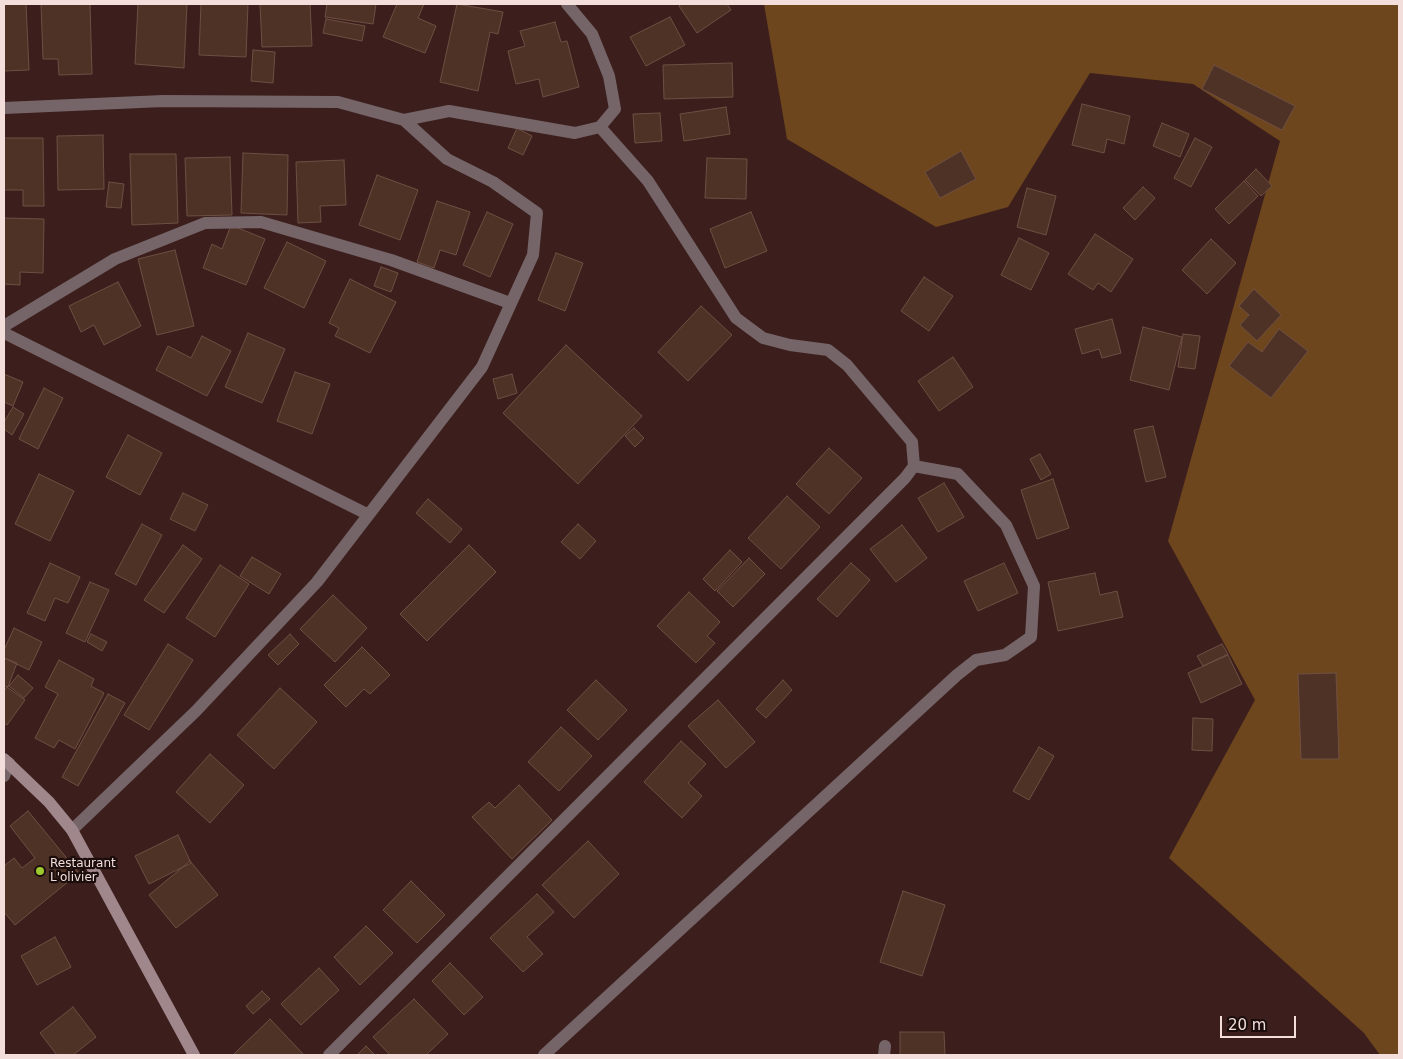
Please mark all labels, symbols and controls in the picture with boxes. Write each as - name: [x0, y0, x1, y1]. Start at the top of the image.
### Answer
- place label: Restaurant L'olivier: [50, 857, 116, 885]
- marker: Restaurant L'olivier: [34, 865, 46, 877]
- scale bar: [1223, 1006, 1299, 1038]
- text: 20 m: [1228, 1016, 1266, 1034]

